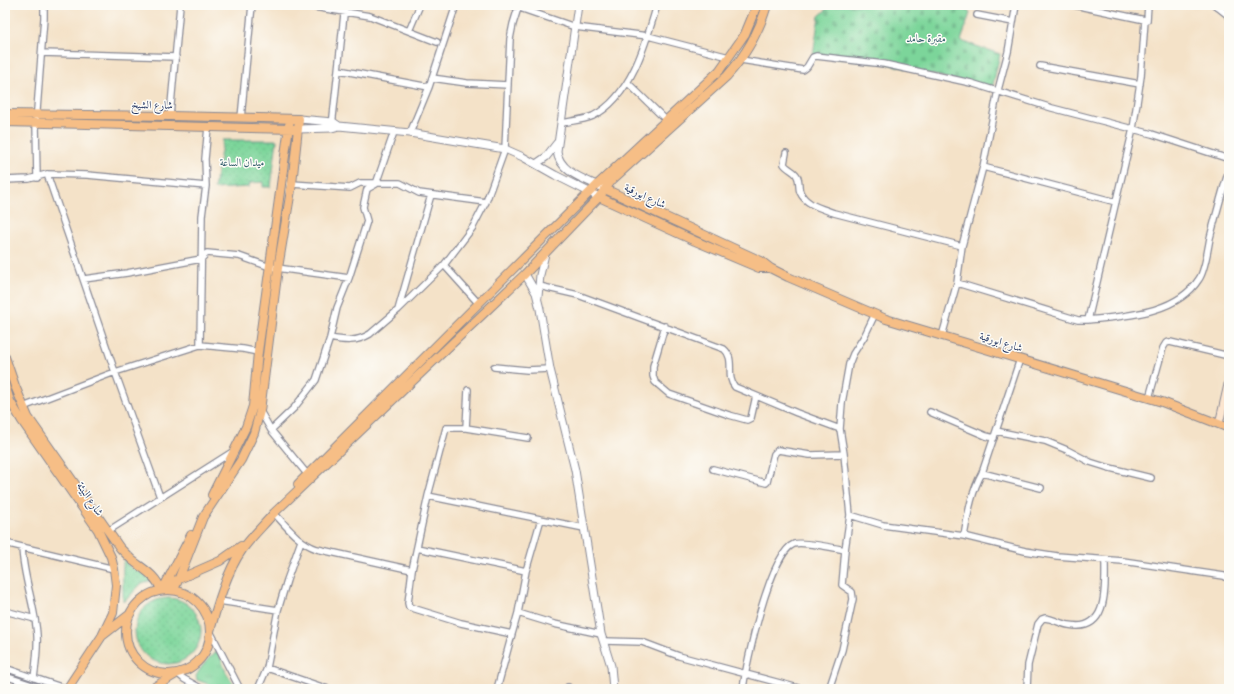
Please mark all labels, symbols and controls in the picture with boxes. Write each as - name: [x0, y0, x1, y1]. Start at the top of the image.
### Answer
- park label: مقبرة حامد: [906, 32, 946, 45]
- street label: شارع الشيخ: [131, 98, 173, 116]
- park label: ميدان الساعة: [220, 156, 264, 169]
- street label: شارع ابورقية: [621, 181, 668, 214]
- street label: شارع ابورقية: [977, 329, 1024, 358]
- street label: شارع البيئة: [71, 480, 106, 520]

